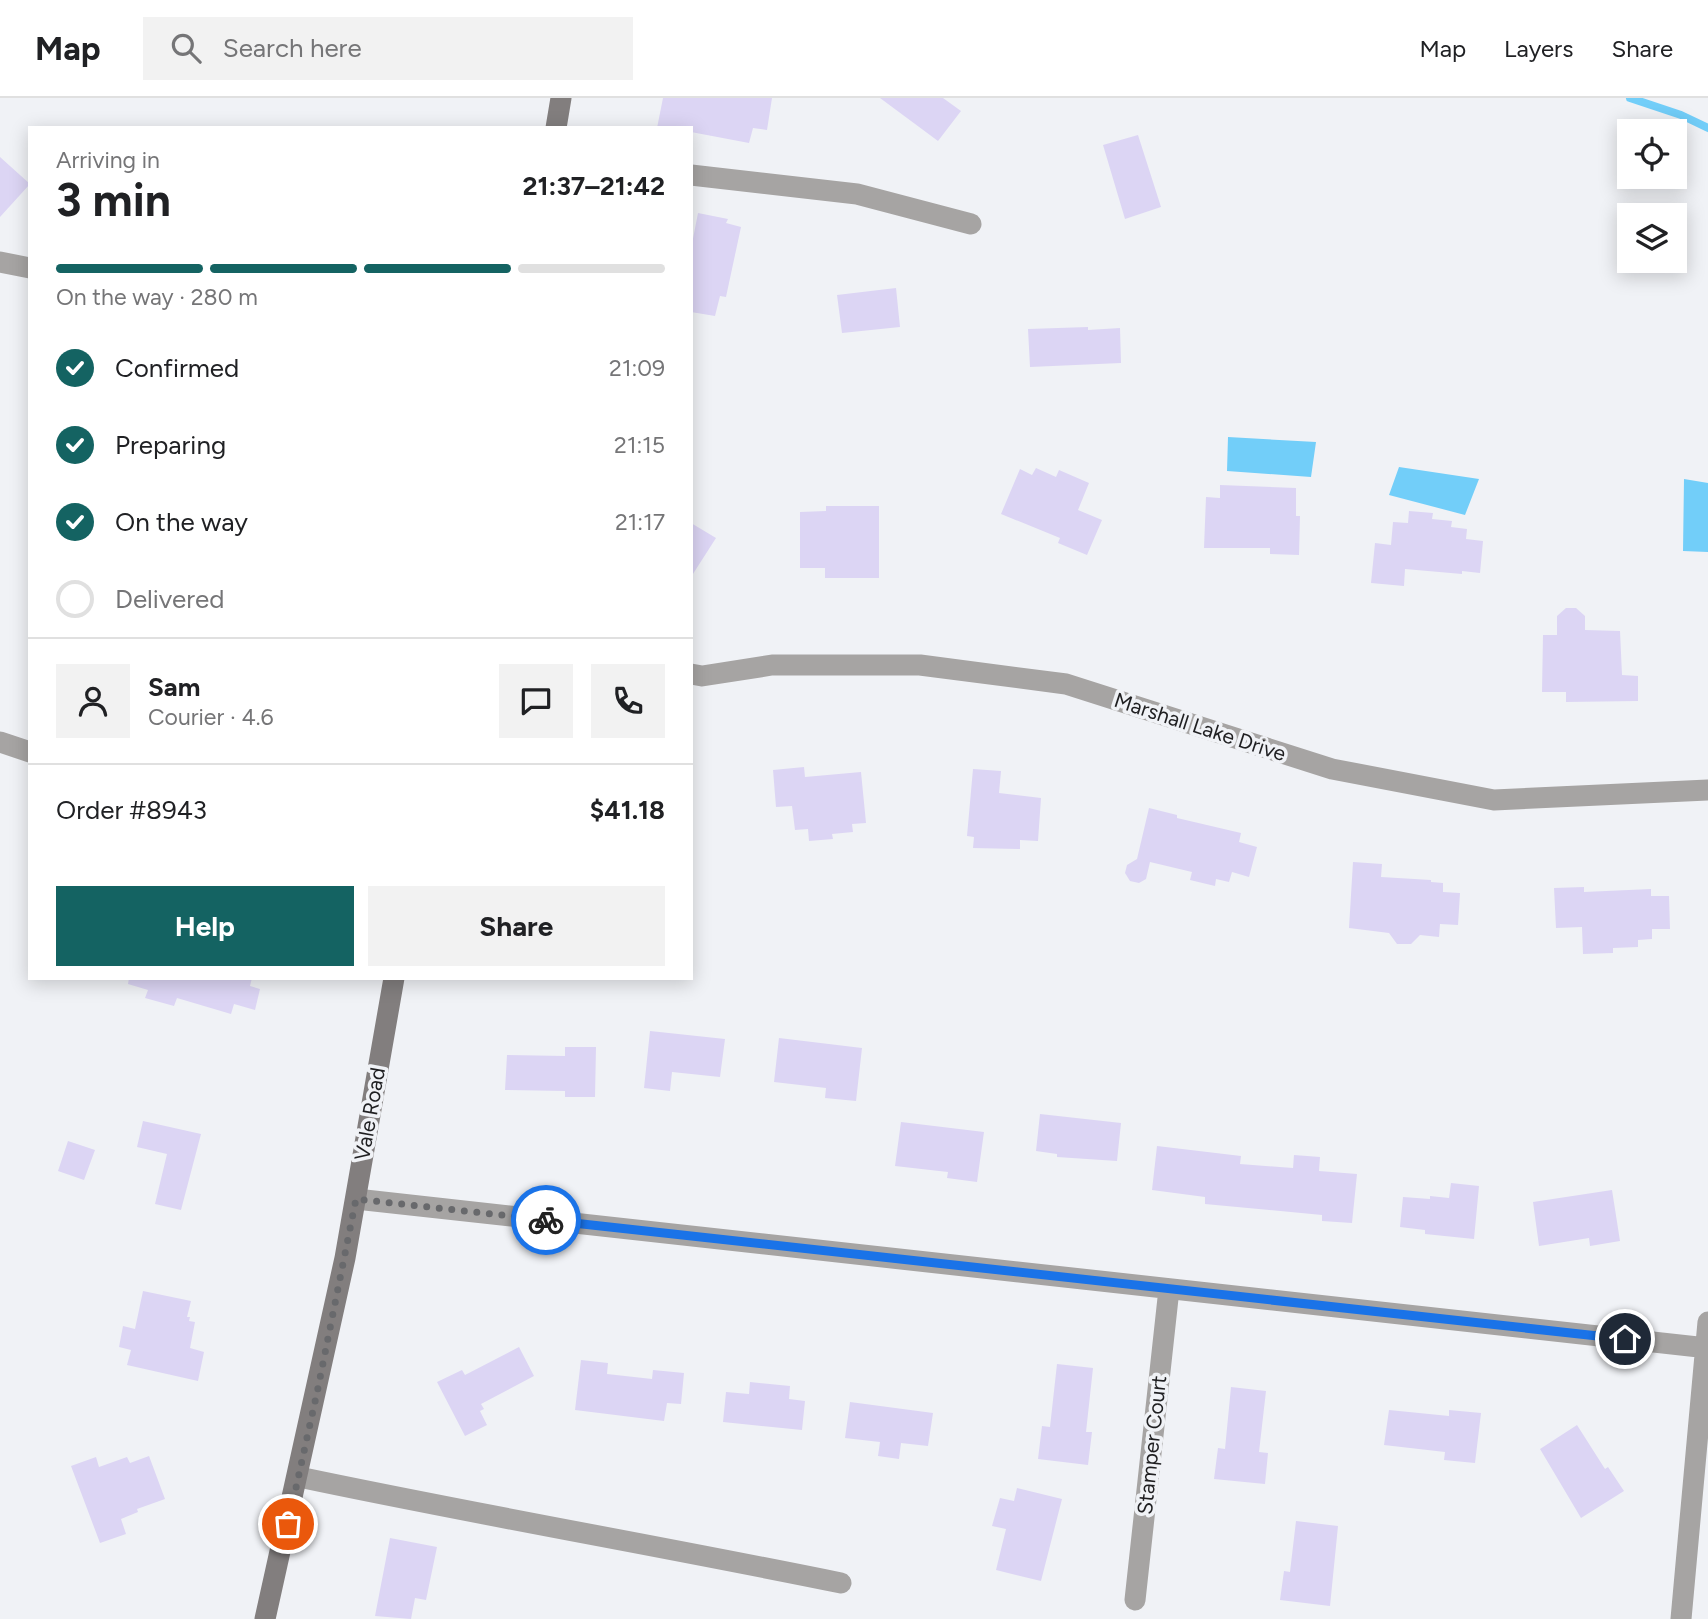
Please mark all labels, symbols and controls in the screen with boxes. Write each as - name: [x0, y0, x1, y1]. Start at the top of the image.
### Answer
- search box: [143, 17, 633, 80]
- text: Map: [35, 29, 101, 68]
- icon: search: [167, 29, 205, 67]
- text: Search here: [223, 32, 362, 64]
- text: Map: [1419, 34, 1466, 63]
- text: Layers: [1504, 34, 1573, 63]
- text: Share: [1611, 34, 1673, 63]
- map controls: [1617, 119, 1687, 273]
- button: locate: [1617, 119, 1687, 189]
- text: Arriving in: [56, 146, 160, 174]
- text: 21:37–21:42: [523, 170, 665, 202]
- text: 3 min: [56, 172, 171, 228]
- button: layers: [1617, 203, 1687, 273]
- text: On the way · 280 m: [56, 283, 258, 311]
- icon: check: [56, 349, 94, 387]
- text: Confirmed: [115, 352, 239, 384]
- text: 21:09: [609, 354, 665, 382]
- icon: check: [56, 426, 94, 464]
- text: Preparing: [115, 429, 226, 461]
- text: 21:15: [614, 431, 665, 459]
- icon: check: [56, 503, 94, 541]
- text: On the way: [115, 506, 248, 538]
- text: 21:17: [615, 508, 665, 536]
- text: Delivered: [115, 583, 224, 615]
- button: person: [56, 664, 130, 738]
- button: chat: [499, 664, 573, 738]
- button: phone: [591, 664, 665, 738]
- text: Sam: [148, 671, 200, 703]
- street label: Marshall Lake Drive: [1111, 687, 1289, 766]
- text: Courier · 4.6: [148, 703, 274, 731]
- text: Order #8943: [56, 794, 207, 826]
- text: $41.18: [590, 794, 665, 826]
- button: Help: [56, 886, 354, 966]
- button: Share: [368, 886, 665, 966]
- street label: Vale Road: [349, 1065, 390, 1162]
- courier: [511, 1185, 581, 1255]
- icon: bike: [527, 1201, 565, 1239]
- pin: [1595, 1309, 1655, 1369]
- icon: home: [1606, 1320, 1644, 1358]
- street label: Stamper Court: [1132, 1374, 1171, 1516]
- pin: [258, 1494, 318, 1554]
- icon: bag: [269, 1505, 307, 1543]

